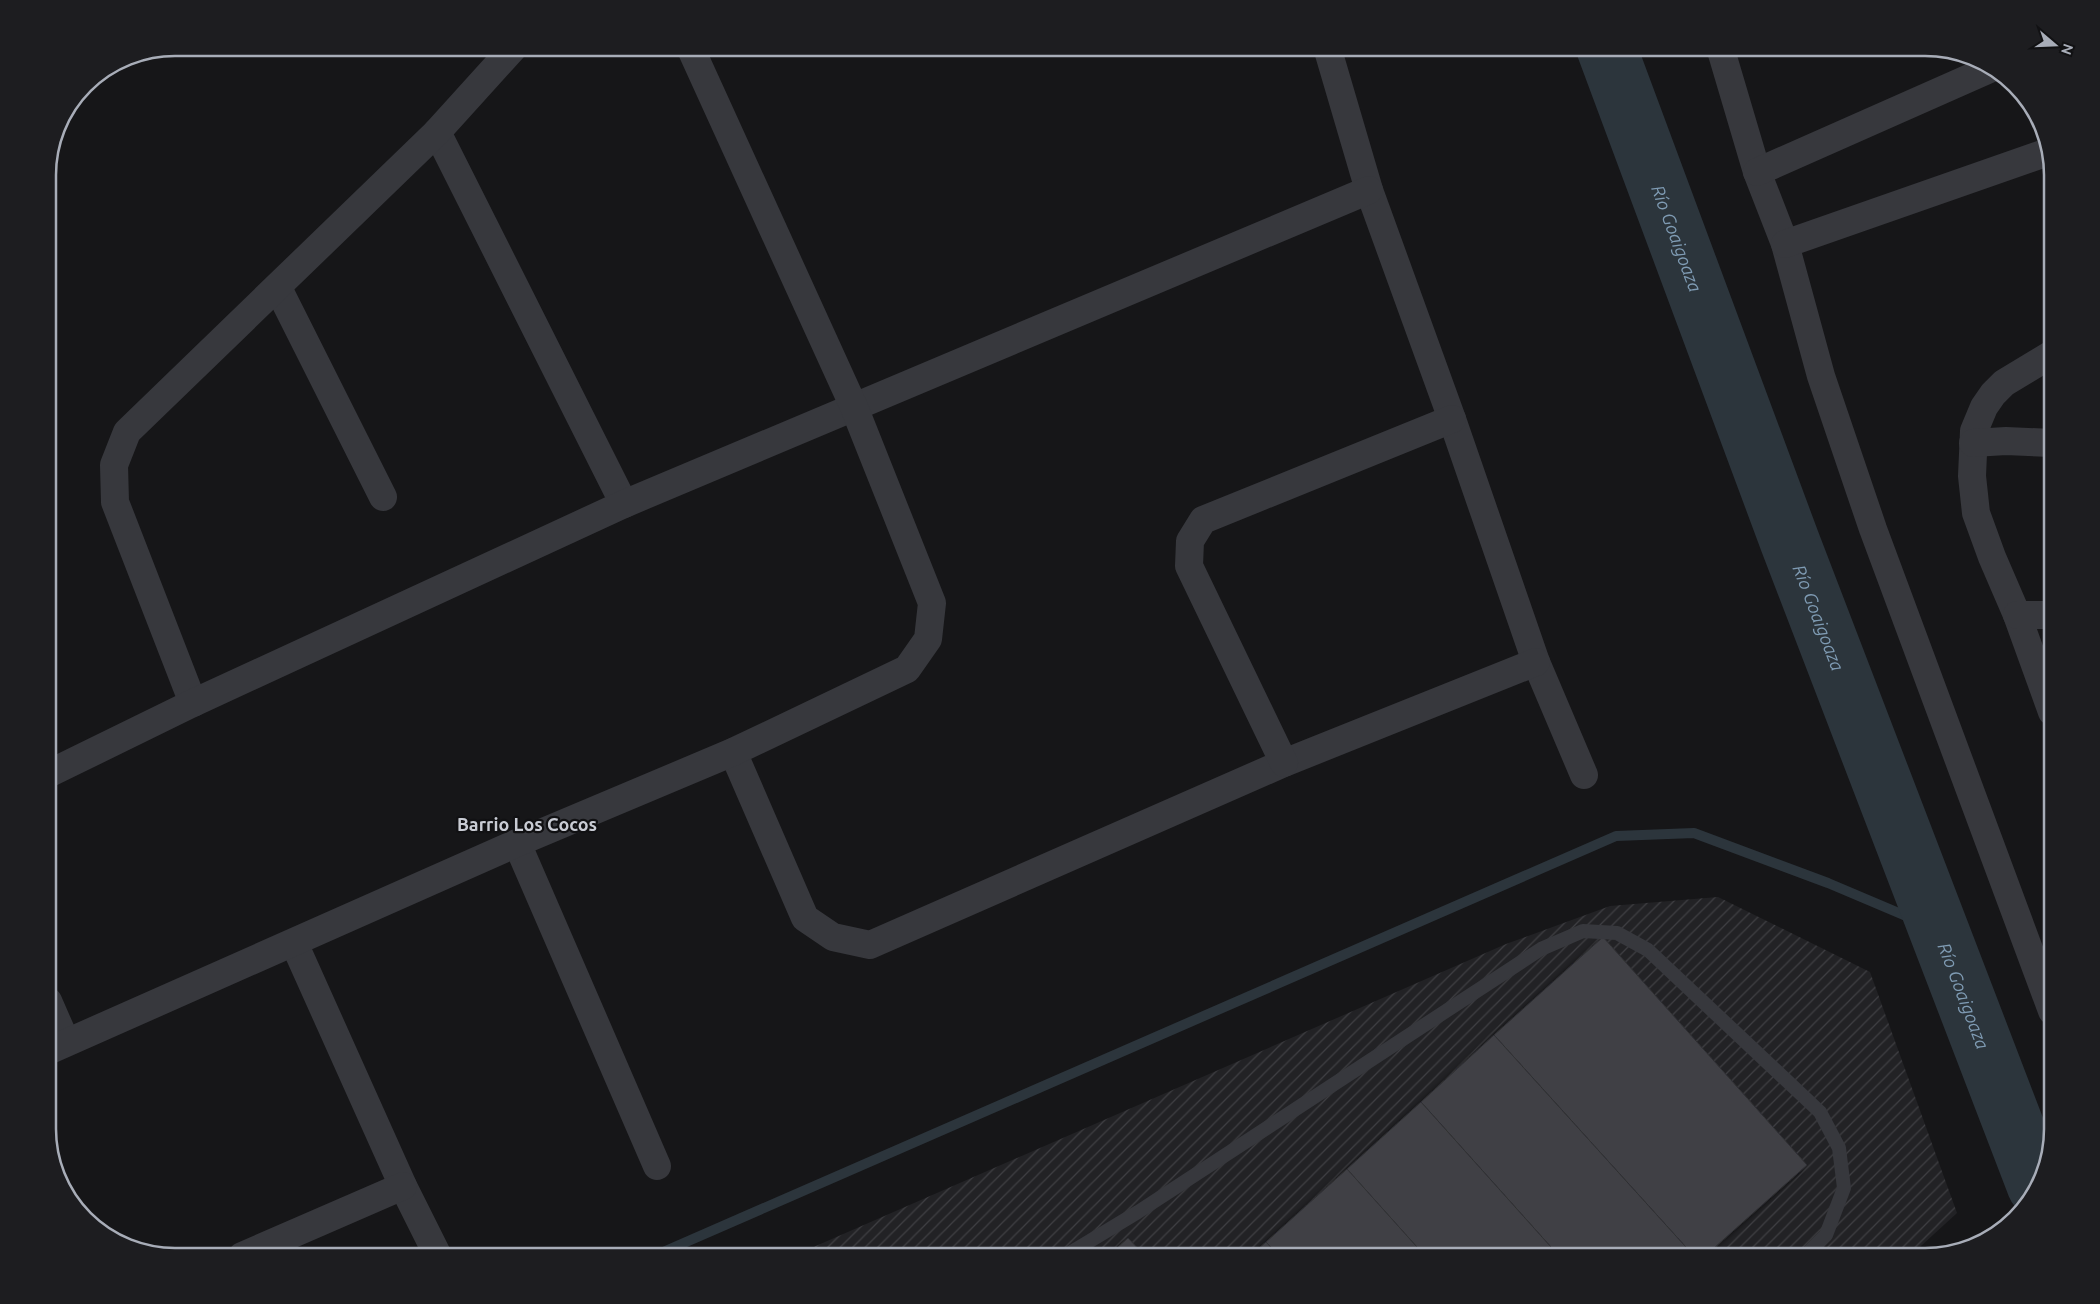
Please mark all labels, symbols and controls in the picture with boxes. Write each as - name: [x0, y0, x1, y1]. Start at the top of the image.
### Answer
- north arrow: [2030, 20, 2080, 70]
- text: N: [2058, 42, 2077, 57]
- water label: Río Goaigoaza: [1648, 182, 1706, 295]
- water label: Río Goaigoaza: [1790, 562, 1849, 674]
- district label: Barrio Los Cocos: [457, 814, 597, 834]
- water label: Río Goaigoaza: [1935, 940, 1994, 1052]

